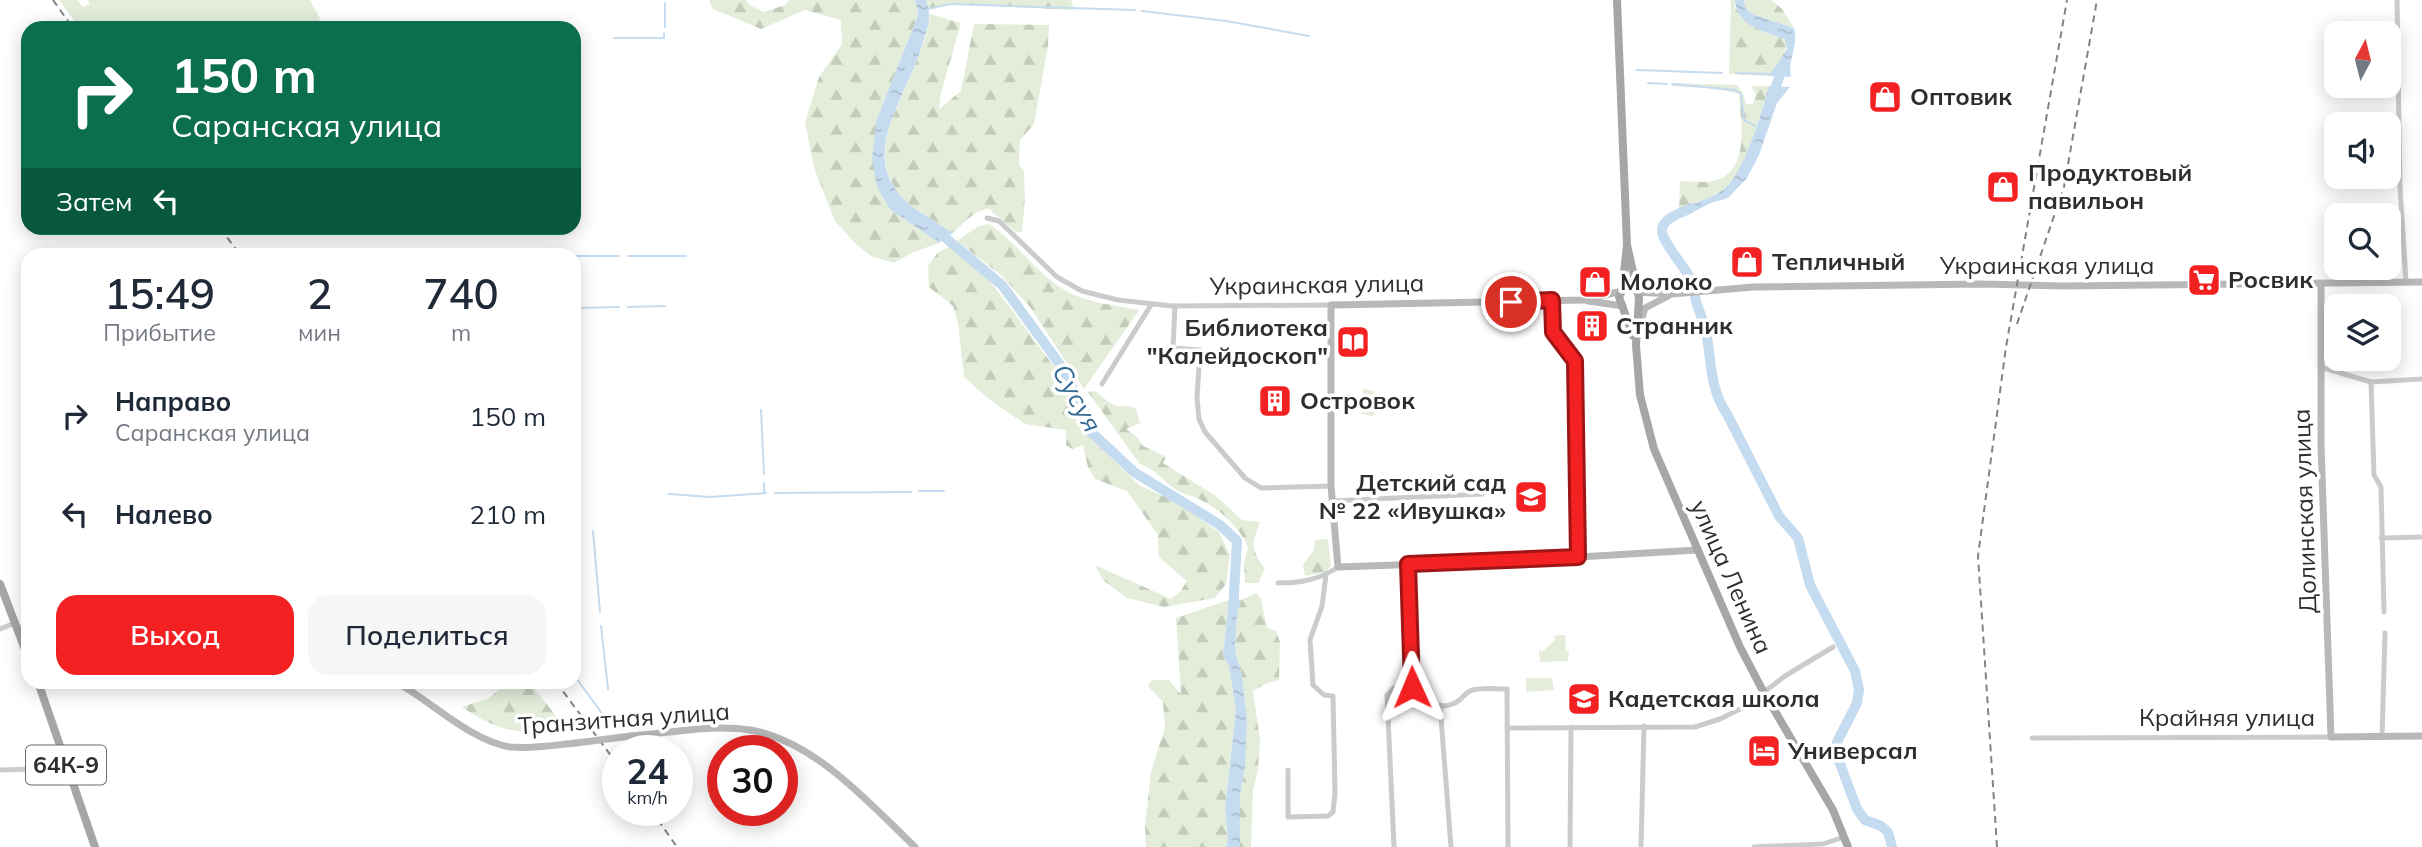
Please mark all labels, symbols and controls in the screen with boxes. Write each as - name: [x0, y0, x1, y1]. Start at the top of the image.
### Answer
- north arrow: [2324, 21, 2401, 98]
- map controls: [2324, 21, 2401, 371]
- text: 150 m: [171, 44, 317, 105]
- icon: right: [56, 49, 147, 140]
- shop icon: Оптовик: [1866, 78, 1904, 116]
- place label: Оптовик: [1910, 81, 2012, 111]
- text: Саранская улица: [171, 105, 442, 145]
- button: sound: [2324, 112, 2401, 189]
- place label: Продуктовый павильон: [2028, 157, 2192, 215]
- shop icon: Продуктовый павильон: [1984, 168, 2022, 206]
- icon: left: [147, 182, 185, 220]
- text: Затем: [56, 185, 133, 218]
- button: search: [2324, 203, 2401, 280]
- shop icon: Тепличный: [1728, 243, 1766, 281]
- place label: Тепличный: [1772, 246, 1905, 276]
- street label: Украинская улица: [1939, 250, 2154, 280]
- supermarket icon: Росвик: [2185, 261, 2223, 299]
- shop icon: Молоко: [1576, 263, 1614, 301]
- place label: Росвик: [2228, 264, 2313, 294]
- place label: Молоко: [1620, 266, 1713, 296]
- text: 15:49: [104, 267, 215, 320]
- text: 2: [307, 267, 332, 320]
- text: 740: [423, 267, 499, 320]
- street label: Украинская улица: [1208, 267, 1425, 301]
- pin: [1481, 272, 1541, 332]
- icon: arrive: [1492, 283, 1530, 321]
- button: layers: [2324, 294, 2401, 371]
- building icon: Странник: [1573, 307, 1611, 345]
- place label: Странник: [1616, 310, 1733, 340]
- place label: Библиотека "Калейдоскоп": [1147, 312, 1328, 370]
- text: Прибытие: [103, 318, 216, 347]
- text: мин: [298, 318, 341, 347]
- text: m: [451, 318, 471, 347]
- library icon: Библиотека "Калейдоскоп": [1334, 323, 1372, 361]
- water label: Сусуя: [1045, 358, 1109, 438]
- building icon: Островок: [1256, 382, 1294, 420]
- text: Направо: [115, 385, 231, 418]
- place label: Островок: [1300, 385, 1415, 415]
- icon: right: [56, 397, 94, 435]
- text: 150 m: [470, 400, 546, 433]
- street label: Долинская улица: [2285, 408, 2323, 614]
- text: Саранская улица: [115, 418, 310, 447]
- place label: Детский сад № 22 «Ивушка»: [1319, 467, 1506, 525]
- school or university icon: Детский сад № 22 «Ивушка»: [1512, 478, 1550, 516]
- icon: left: [56, 495, 94, 533]
- street label: улица Ленина: [1685, 495, 1779, 658]
- text: Налево: [115, 498, 213, 531]
- text: 210 m: [470, 498, 546, 531]
- button: Выход: [56, 595, 294, 675]
- button: Поделиться: [308, 595, 546, 675]
- position arrow: [1375, 650, 1449, 724]
- school or university icon: Кадетская школа: [1565, 680, 1603, 718]
- place label: Кадетская школа: [1608, 683, 1820, 713]
- street label: Транзитная улица: [517, 696, 731, 740]
- street label: Крайняя улица: [2139, 702, 2315, 732]
- hotel icon: Универсал: [1745, 732, 1783, 770]
- speed limit sign: 30: [707, 735, 798, 826]
- place label: Универсал: [1787, 735, 1918, 765]
- road number: 64К-9: [26, 746, 106, 785]
- text: 24: [626, 749, 669, 793]
- text: km/h: [627, 786, 668, 809]

